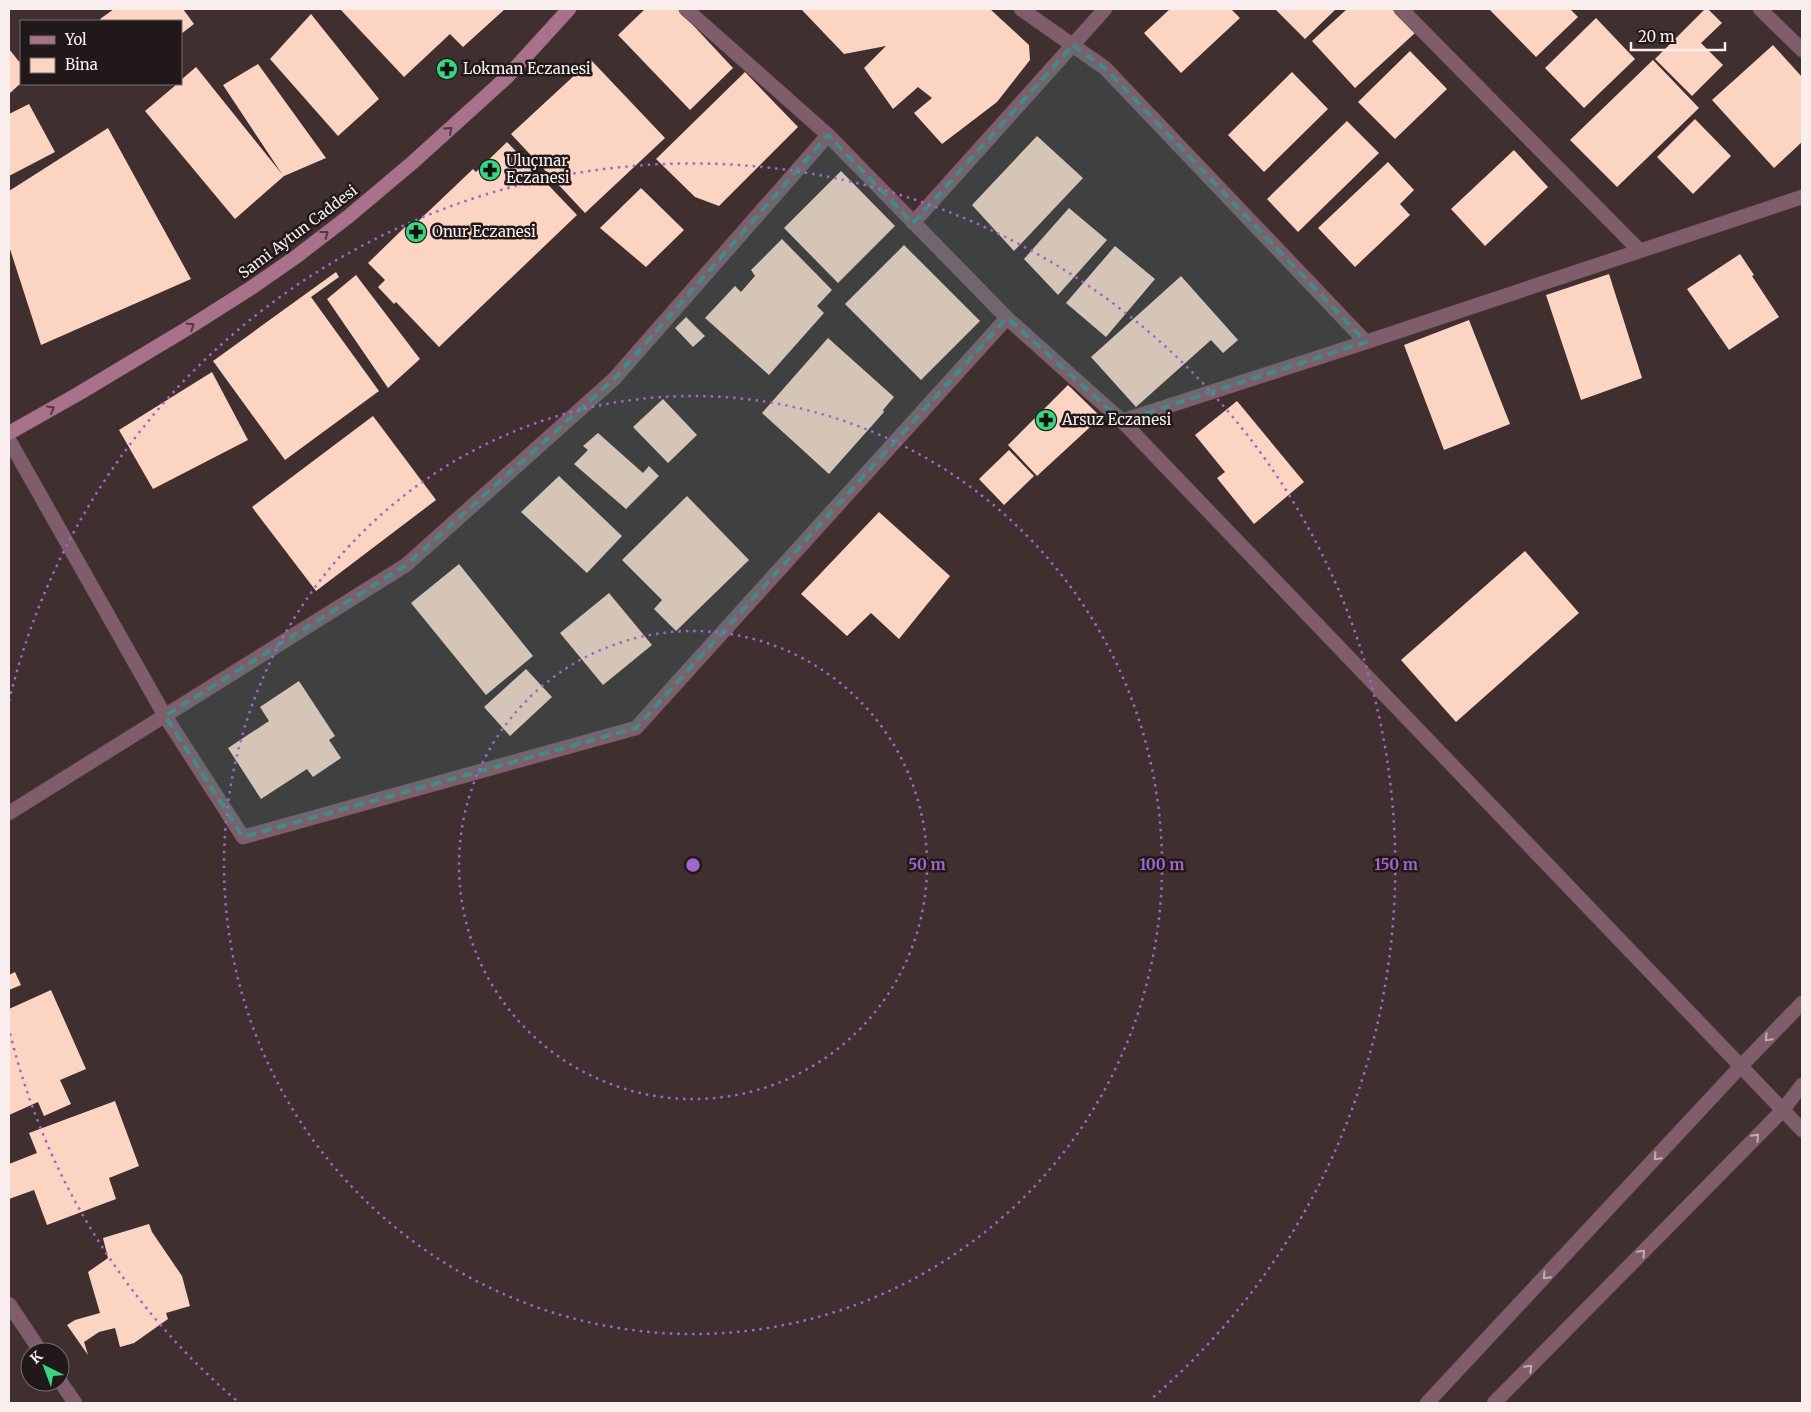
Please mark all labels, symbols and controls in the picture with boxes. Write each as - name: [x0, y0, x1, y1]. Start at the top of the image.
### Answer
- legend: [20, 20, 182, 85]
- scale bar: [1631, 20, 1725, 52]
- text: 20 m: [1638, 27, 1675, 46]
- text: Yol: [64, 30, 87, 49]
- text: Bina: [65, 55, 98, 74]
- pharmacy icon: Lokman Eczanesi: [435, 57, 459, 81]
- place label: Lokman Eczanesi: [463, 59, 591, 78]
- one-way arrow: [443, 126, 452, 135]
- place label: Uluçınar Eczanesi: [506, 151, 570, 187]
- pharmacy icon: Uluçınar Eczanesi: [478, 158, 502, 182]
- street label: Sami Aytun Caddesi: [235, 181, 361, 282]
- pharmacy icon: Onur Eczanesi: [404, 220, 428, 244]
- place label: Onur Eczanesi: [432, 222, 536, 241]
- one-way arrow: [319, 232, 328, 240]
- one-way arrow: [185, 323, 194, 333]
- one-way arrow: [46, 405, 55, 415]
- pharmacy icon: Arsuz Eczanesi: [1034, 408, 1058, 432]
- place label: Arsuz Eczanesi: [1061, 410, 1171, 429]
- text: 50 m: [908, 855, 946, 874]
- text: 100 m: [1140, 855, 1184, 874]
- text: 150 m: [1374, 855, 1418, 874]
- centre of rings: [684, 856, 702, 874]
- one-way arrow: [1765, 1033, 1774, 1042]
- one-way arrow: [1750, 1133, 1759, 1142]
- one-way arrow: [1654, 1151, 1663, 1160]
- one-way arrow: [1637, 1249, 1646, 1258]
- one-way arrow: [1543, 1270, 1552, 1279]
- north arrow: [20, 1342, 70, 1392]
- text: K: [26, 1347, 47, 1368]
- one-way arrow: [1523, 1365, 1532, 1374]

